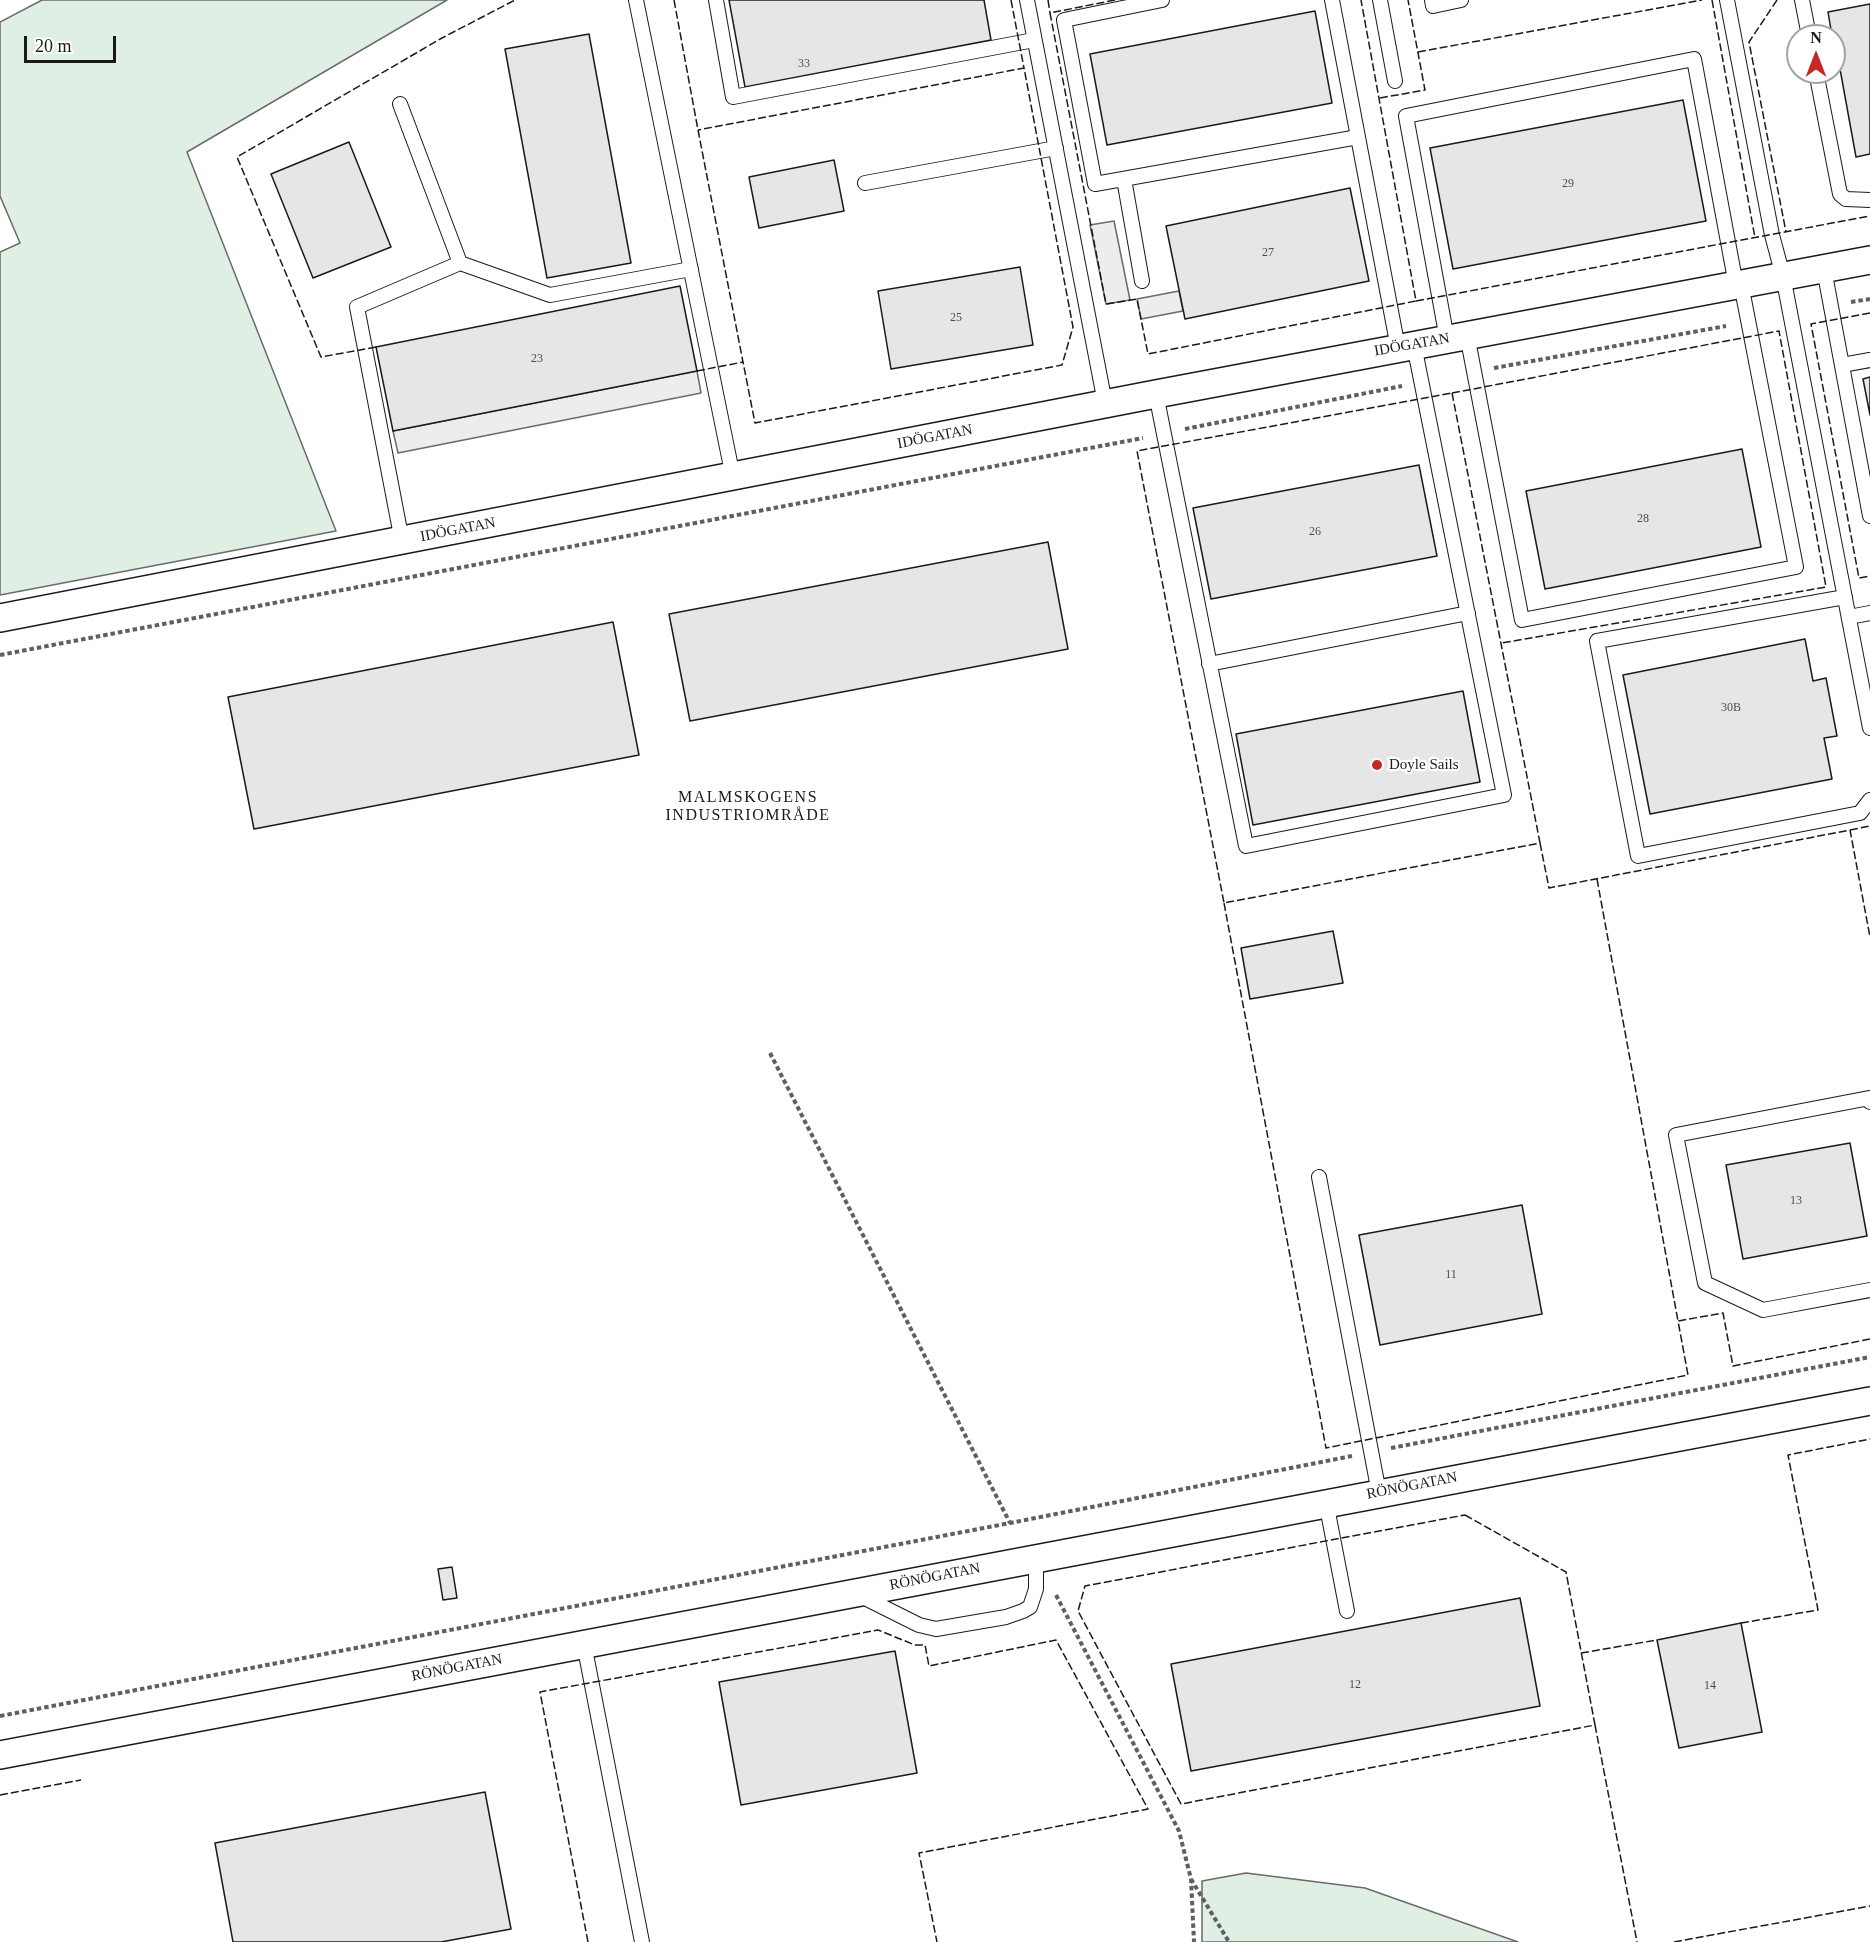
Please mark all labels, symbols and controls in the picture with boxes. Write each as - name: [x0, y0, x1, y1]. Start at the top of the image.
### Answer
- scale bar: [27, 24, 118, 62]
- north arrow: [1786, 24, 1846, 84]
- text: N: [1810, 29, 1822, 46]
- text: 20 m: [35, 36, 72, 56]
- house number: 33: [798, 57, 810, 71]
- house number: 29: [1562, 177, 1574, 191]
- house number: 27: [1262, 246, 1274, 260]
- house number: 25: [950, 311, 962, 325]
- street label: IDÖGATAN: [1373, 330, 1451, 360]
- house number: 23: [531, 352, 543, 366]
- street label: IDÖGATAN: [896, 421, 974, 453]
- house number: 28: [1637, 512, 1649, 526]
- street label: IDÖGATAN: [419, 514, 497, 546]
- house number: 26: [1309, 525, 1321, 539]
- house number: 30B: [1721, 701, 1741, 715]
- place label: Doyle Sails: [1389, 756, 1459, 774]
- marker: Doyle Sails: [1370, 758, 1384, 772]
- district label: MALMSKOGENS INDUSTRIOMRÅDE: [666, 788, 831, 826]
- house number: 13: [1790, 1194, 1802, 1208]
- house number: 11: [1445, 1268, 1457, 1282]
- street label: RÖNÖGATAN: [1365, 1468, 1459, 1504]
- street label: RÖNÖGATAN: [888, 1559, 982, 1595]
- street label: RÖNÖGATAN: [410, 1650, 504, 1686]
- house number: 12: [1349, 1678, 1361, 1692]
- house number: 14: [1704, 1679, 1716, 1693]

